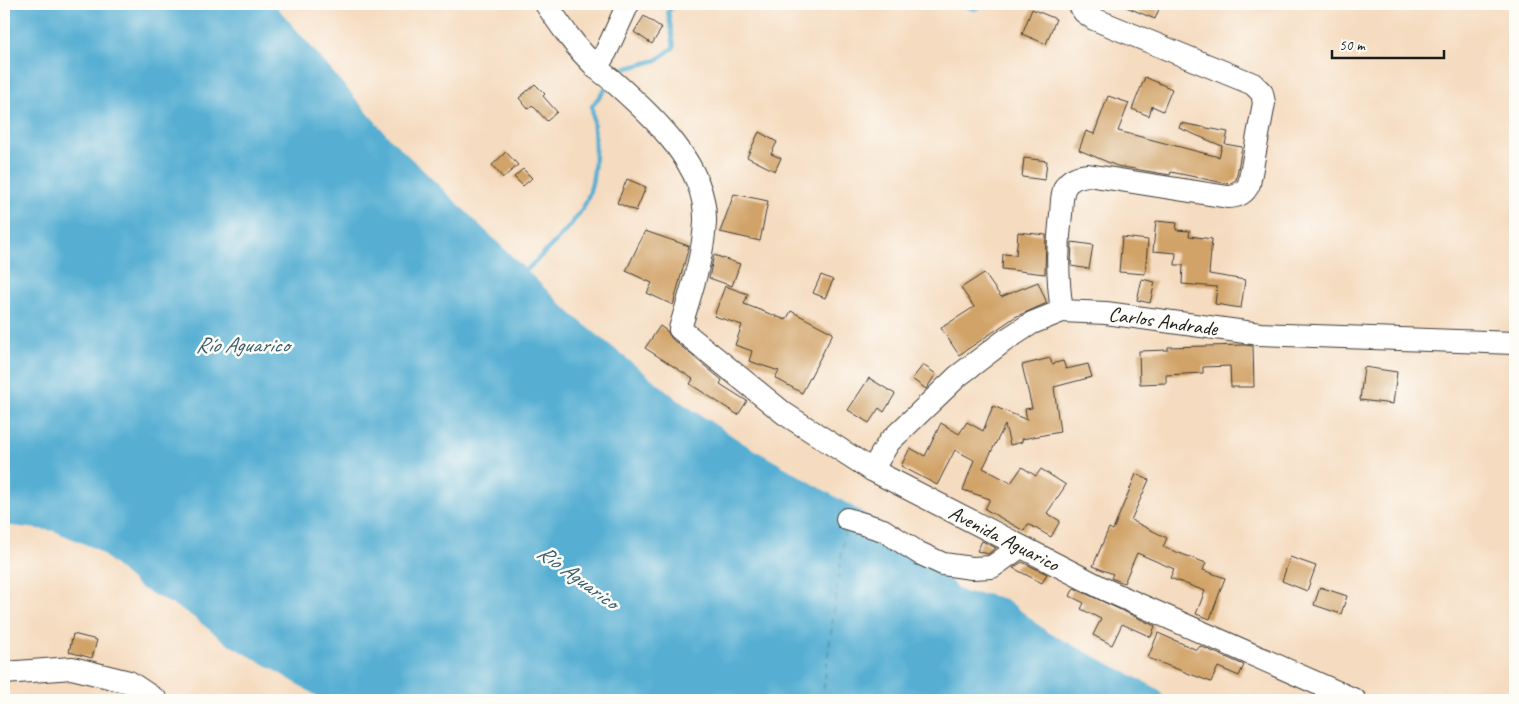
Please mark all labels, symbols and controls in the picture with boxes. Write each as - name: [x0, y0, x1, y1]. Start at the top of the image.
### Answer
- scale bar: [1332, 28, 1444, 60]
- text: 50 m: [1339, 36, 1366, 55]
- street label: Carlos Andrade: [1107, 300, 1220, 342]
- water label: Río Aguarico: [195, 331, 293, 359]
- street label: Avenida Aguarico: [944, 499, 1065, 578]
- water label: Río Aguarico: [532, 538, 627, 618]

